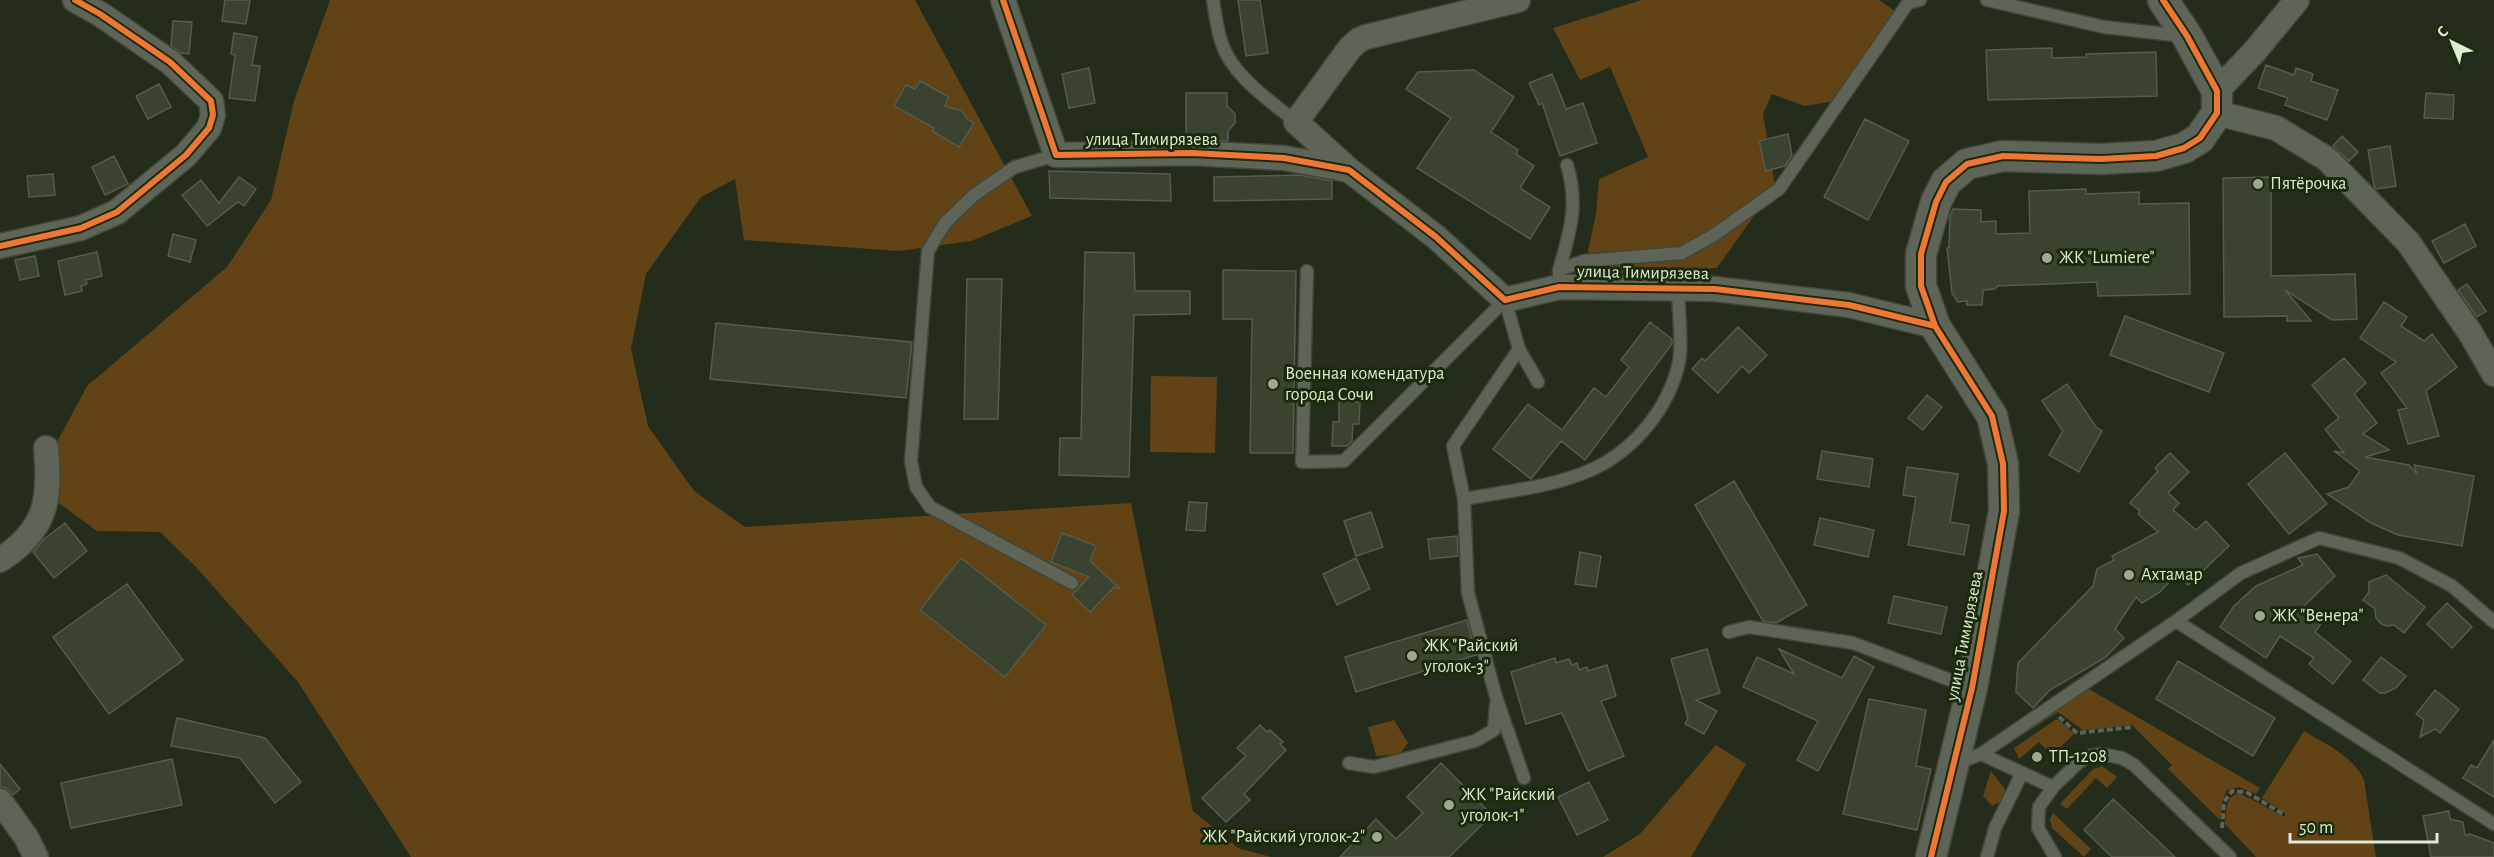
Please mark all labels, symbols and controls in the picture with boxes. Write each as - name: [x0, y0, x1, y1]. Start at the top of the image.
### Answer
- north arrow: [2422, 12, 2482, 72]
- text: С: [2434, 23, 2451, 41]
- street label: улица Тимирязева: [1085, 131, 1218, 149]
- place label: Пятёрочка: [2270, 175, 2347, 193]
- marker: Пятёрочка: [2251, 177, 2265, 191]
- place label: ЖК "Lumiere": [2059, 249, 2155, 267]
- marker: ЖК "Lumiere": [2040, 251, 2054, 265]
- street label: улица Тимирязева: [1576, 263, 1709, 283]
- place label: Военная комендатура города Сочи: [1285, 365, 1445, 404]
- marker: Военная комендатура города Сочи: [1266, 377, 1280, 391]
- place label: Ахтамар: [2141, 566, 2203, 584]
- marker: Ахтамар: [2122, 568, 2136, 582]
- street label: улица Тимирязева: [1943, 569, 1986, 704]
- place label: ЖК "Венера": [2272, 607, 2363, 625]
- marker: ЖК "Венера": [2253, 609, 2267, 623]
- place label: ЖК "Райский уголок-3": [1423, 637, 1518, 676]
- marker: ЖК "Райский уголок-3": [1405, 649, 1419, 663]
- place label: ТП-1208: [2049, 748, 2107, 766]
- marker: ТП-1208: [2030, 750, 2044, 764]
- place label: ЖК "Райский уголок-1": [1460, 786, 1555, 825]
- marker: ЖК "Райский уголок-1": [1442, 798, 1456, 812]
- scale bar: [2290, 806, 2437, 844]
- text: 50 m: [2299, 819, 2333, 837]
- place label: ЖК "Райский уголок-2": [1202, 828, 1365, 846]
- marker: ЖК "Райский уголок-2": [1370, 830, 1384, 844]

